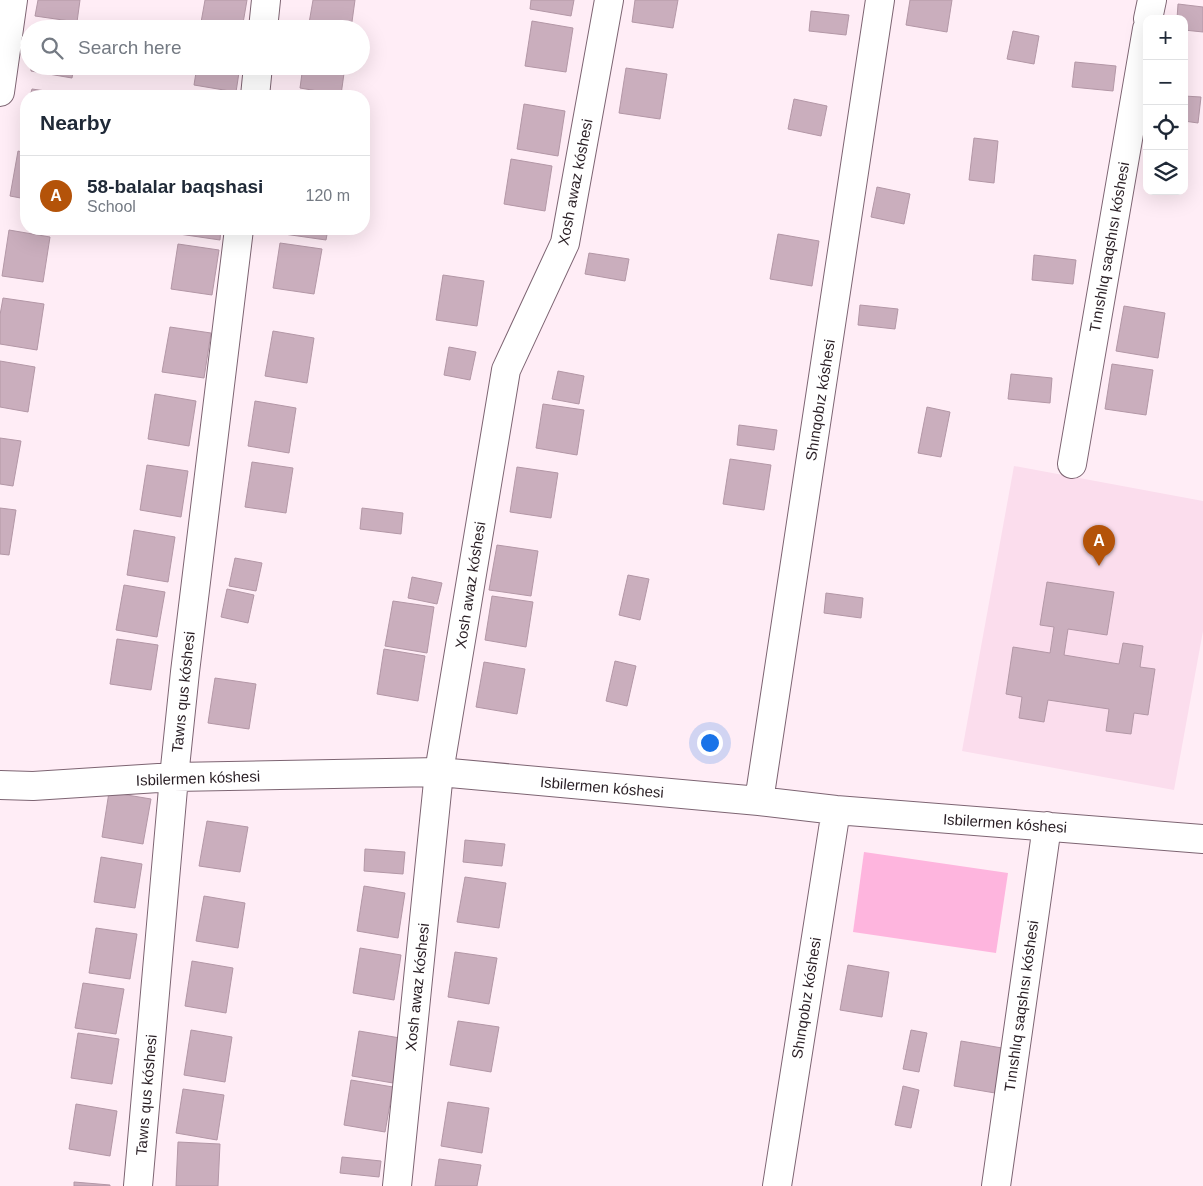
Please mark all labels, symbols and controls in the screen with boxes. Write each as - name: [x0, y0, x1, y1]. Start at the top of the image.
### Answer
- map controls: [1143, 15, 1188, 195]
- button: +: [1143, 15, 1188, 60]
- search box: [20, 20, 370, 75]
- icon: search: [38, 34, 66, 62]
- text: Search here: [78, 37, 182, 58]
- button: −: [1143, 60, 1188, 105]
- button: locate: [1143, 105, 1188, 150]
- text: Nearby: [40, 111, 111, 134]
- street label: Xosh awaz kóshesi: [554, 117, 596, 247]
- button: layers: [1143, 150, 1188, 195]
- street label: Tınıshlıq saqshısı kóshesi: [1086, 161, 1132, 333]
- text: 58-balalar baqshasi: [87, 176, 263, 197]
- text: A: [50, 187, 62, 204]
- text: 120 m: [306, 187, 350, 204]
- text: School: [87, 198, 136, 215]
- street label: Shınqobız kóshesi: [802, 338, 838, 462]
- street label: Xosh awaz kóshesi: [452, 520, 488, 650]
- pin: A: [1083, 525, 1115, 566]
- street label: Tawıs qus kóshesi: [168, 631, 198, 753]
- your location: [697, 730, 723, 756]
- street label: Isbilermen kóshesi: [136, 767, 260, 789]
- street label: Isbilermen kóshesi: [539, 773, 665, 801]
- street label: Isbilermen kóshesi: [942, 810, 1068, 836]
- street label: Tınıshlıq saqshısı kóshesi: [1001, 919, 1041, 1093]
- street label: Xosh awaz kóshesi: [402, 922, 432, 1052]
- street label: Shınqobız kóshesi: [788, 936, 824, 1060]
- street label: Tawıs qus kóshesi: [132, 1034, 160, 1156]

